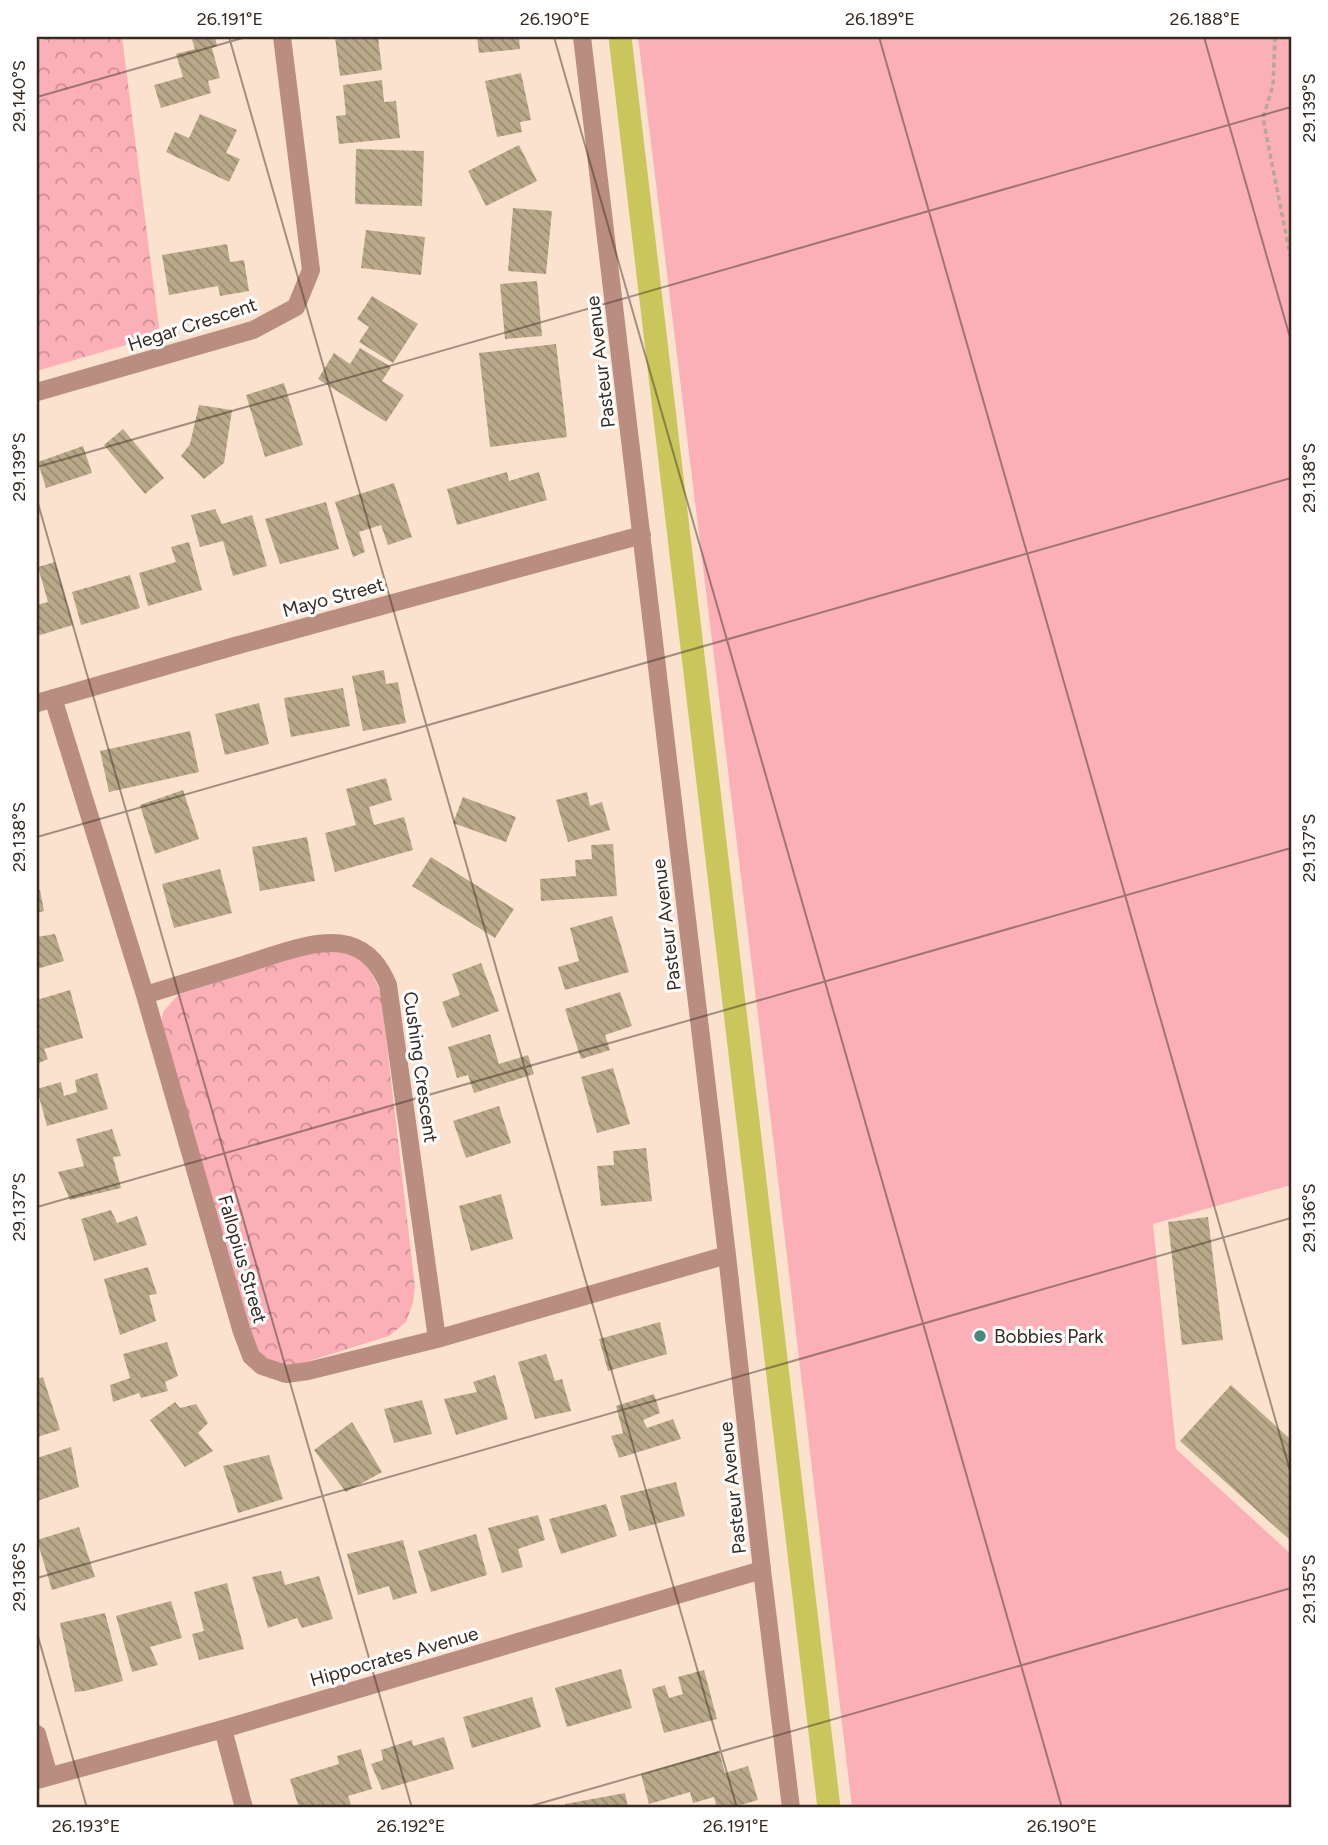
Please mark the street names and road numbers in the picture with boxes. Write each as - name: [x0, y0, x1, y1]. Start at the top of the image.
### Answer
- street label: Hegar Crescent: [125, 293, 260, 356]
- street label: Pasteur Avenue: [581, 295, 620, 429]
- street label: Mayo Street: [280, 573, 386, 622]
- street label: Pasteur Avenue: [647, 858, 686, 992]
- street label: Cushing Crescent: [399, 990, 442, 1144]
- street label: Fallopius Street: [213, 1192, 272, 1326]
- street label: Pasteur Avenue: [714, 1421, 751, 1555]
- street label: Hippocrates Avenue: [307, 1621, 481, 1691]

